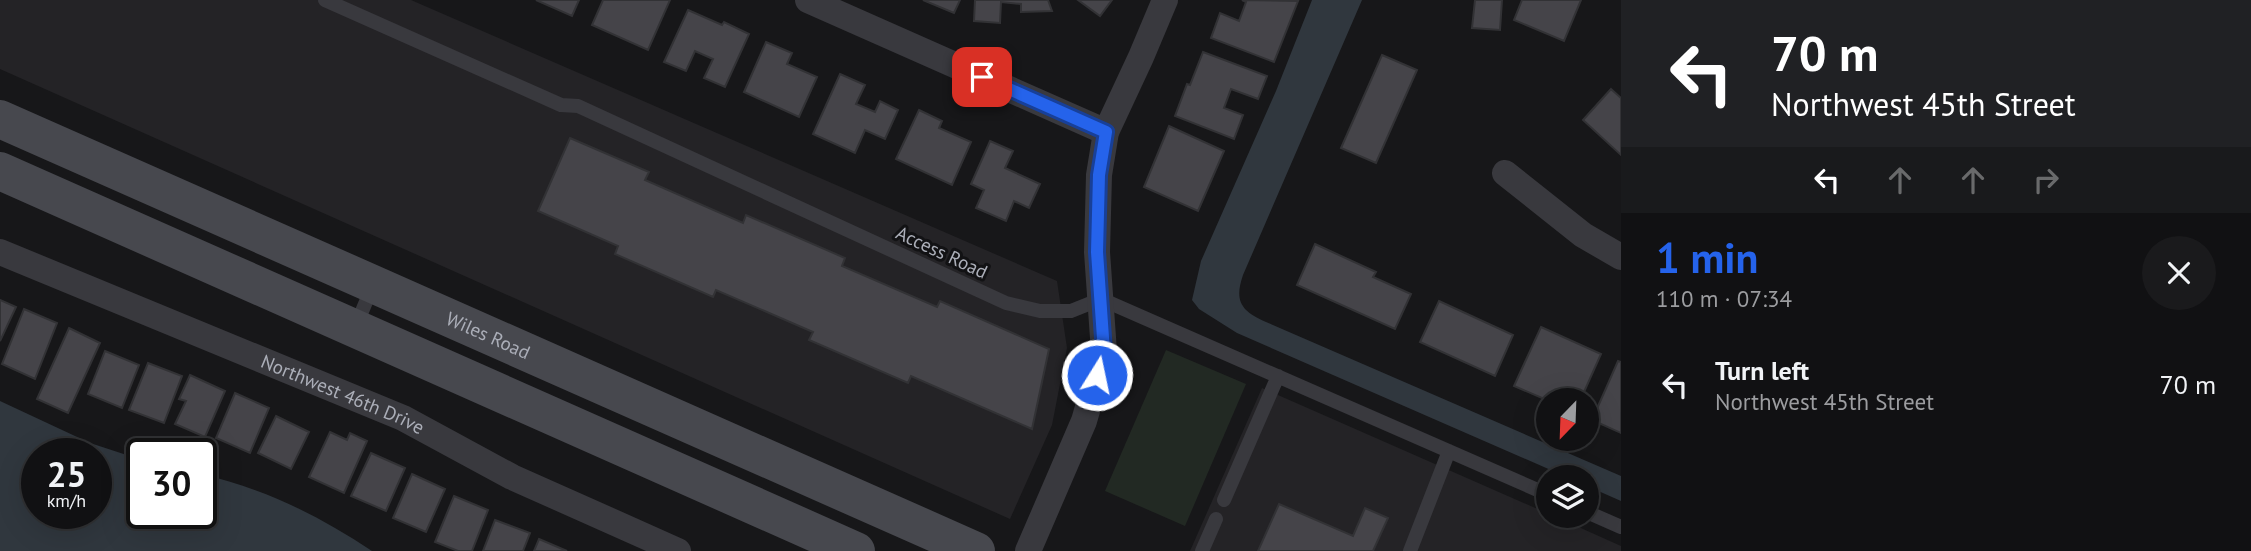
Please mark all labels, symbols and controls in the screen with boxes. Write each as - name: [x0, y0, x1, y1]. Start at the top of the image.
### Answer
- text: 70 m: [1771, 21, 1878, 85]
- icon: left: [1656, 28, 1747, 119]
- pin: [952, 47, 1012, 107]
- icon: arrive: [963, 58, 1001, 96]
- text: Northwest 45th Street: [1771, 83, 2076, 125]
- icon: left: [1808, 161, 1846, 199]
- icon: ahead: [1881, 161, 1919, 199]
- icon: ahead: [1954, 161, 1992, 199]
- icon: right: [2027, 161, 2065, 199]
- street label: Access Road: [892, 220, 992, 284]
- text: 1 min: [1656, 230, 1758, 285]
- button: close: [2142, 236, 2216, 310]
- text: 110 m · 07:34: [1656, 284, 1792, 313]
- street label: Wiles Road: [443, 306, 534, 364]
- position arrow: [1060, 338, 1134, 412]
- street label: Northwest 46th Drive: [258, 349, 429, 439]
- text: Turn left: [1715, 354, 1809, 387]
- icon: left: [1656, 366, 1694, 404]
- text: 70 m: [2160, 368, 2216, 401]
- text: Northwest 45th Street: [1715, 387, 1934, 416]
- north arrow: [1536, 388, 1600, 452]
- map controls: [1536, 388, 1599, 528]
- speed limit sign: 30: [126, 438, 217, 529]
- text: 25: [47, 451, 86, 497]
- button: layers: [1536, 465, 1599, 528]
- text: km/h: [47, 489, 86, 512]

